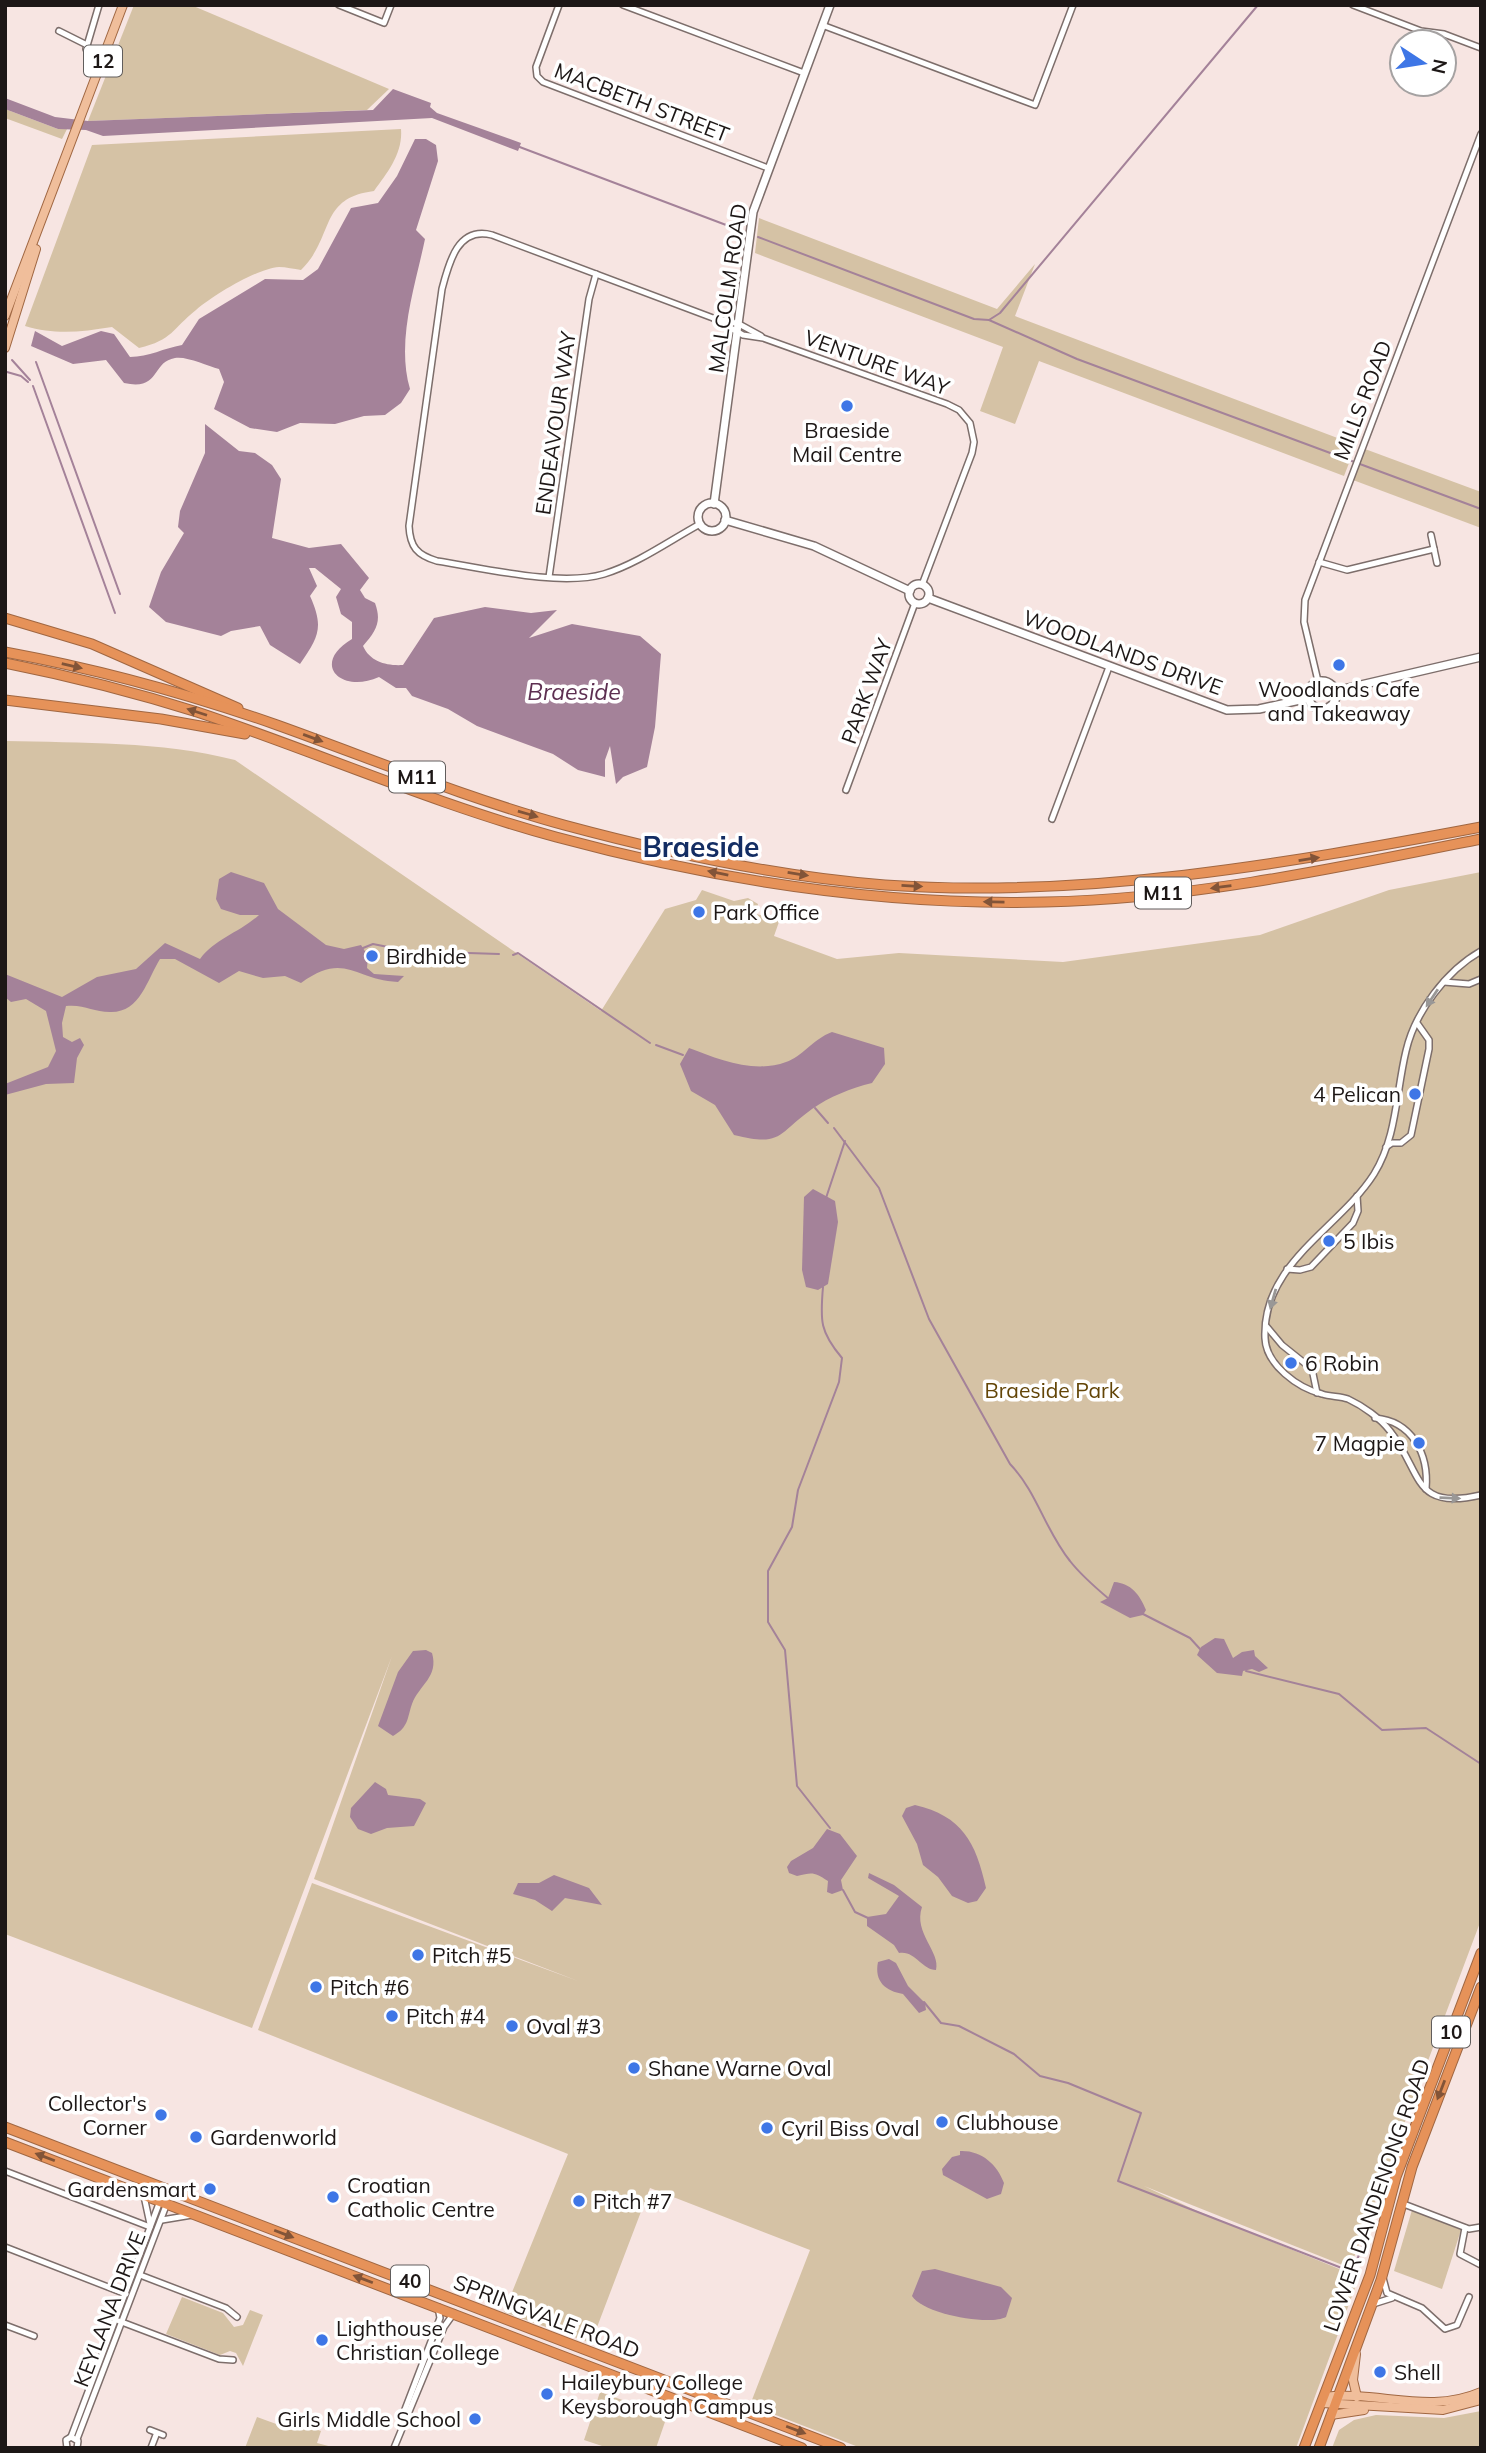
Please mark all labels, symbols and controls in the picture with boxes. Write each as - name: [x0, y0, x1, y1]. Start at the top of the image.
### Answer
- north arrow: [1388, 28, 1458, 98]
- road number: 12: [84, 45, 122, 76]
- street label: MACBETH STREET: [551, 57, 733, 147]
- text: N: [1426, 57, 1453, 76]
- street label: MALCOLM ROAD: [702, 202, 752, 374]
- street label: VENTURE WAY: [801, 324, 953, 400]
- street label: ENDEAVOUR WAY: [529, 329, 581, 516]
- street label: MILLS ROAD: [1327, 337, 1397, 463]
- marker: Braeside Mail Centre: [839, 398, 855, 414]
- place label: Braeside Mail Centre: [792, 417, 902, 467]
- street label: WOODLANDS DRIVE: [1020, 604, 1226, 700]
- street label: PARK WAY: [835, 635, 897, 747]
- marker: Woodlands Cafe and Takeaway: [1331, 657, 1347, 673]
- one-way arrow: [61, 661, 83, 672]
- place label: Woodlands Cafe and Takeaway: [1258, 676, 1420, 726]
- water label: Braeside: [527, 677, 621, 706]
- one-way arrow: [186, 707, 207, 717]
- one-way arrow: [303, 733, 324, 744]
- road number: M11: [389, 762, 445, 792]
- one-way arrow: [517, 809, 539, 820]
- district label: Braeside: [643, 829, 759, 864]
- one-way arrow: [1298, 853, 1320, 864]
- one-way arrow: [707, 868, 729, 879]
- one-way arrow: [787, 869, 809, 880]
- road number: M11: [1135, 878, 1191, 908]
- one-way arrow: [901, 880, 923, 891]
- one-way arrow: [1210, 881, 1232, 892]
- one-way arrow: [983, 896, 1005, 907]
- place label: Park Office: [713, 899, 819, 925]
- marker: Park Office: [691, 904, 707, 920]
- place label: Birdhide: [386, 943, 467, 969]
- marker: Birdhide: [364, 948, 380, 964]
- one-way arrow: [1425, 989, 1439, 1007]
- place label: 4 Pelican: [1313, 1081, 1401, 1107]
- marker: 4 Pelican: [1407, 1086, 1423, 1102]
- place label: 5 Ibis: [1343, 1228, 1395, 1254]
- marker: 5 Ibis: [1321, 1233, 1337, 1249]
- one-way arrow: [1267, 1288, 1278, 1310]
- place label: 6 Robin: [1305, 1350, 1379, 1376]
- marker: 6 Robin: [1283, 1355, 1299, 1371]
- park label: Braeside Park: [985, 1377, 1120, 1403]
- place label: 7 Magpie: [1315, 1430, 1405, 1456]
- marker: 7 Magpie: [1411, 1435, 1427, 1451]
- one-way arrow: [1439, 1493, 1461, 1504]
- place label: Pitch #5: [432, 1942, 511, 1968]
- marker: Pitch #5: [410, 1947, 426, 1963]
- place label: Pitch #6: [330, 1974, 409, 2000]
- marker: Pitch #6: [308, 1979, 324, 1995]
- place label: Pitch #4: [406, 2003, 486, 2029]
- marker: Pitch #4: [384, 2008, 400, 2024]
- place label: Oval #3: [526, 2013, 601, 2039]
- road number: 10: [1432, 2016, 1470, 2048]
- marker: Oval #3: [504, 2018, 520, 2034]
- place label: Shane Warne Oval: [648, 2055, 832, 2081]
- street label: LOWER DANDENONG ROAD: [1317, 2055, 1435, 2335]
- marker: Shane Warne Oval: [626, 2060, 642, 2076]
- one-way arrow: [1436, 2080, 1447, 2101]
- place label: Collector's Corner: [48, 2090, 147, 2140]
- marker: Collector's Corner: [153, 2107, 169, 2123]
- place label: Clubhouse: [956, 2109, 1058, 2135]
- marker: Clubhouse: [934, 2114, 950, 2130]
- place label: Cyril Biss Oval: [781, 2115, 920, 2141]
- marker: Cyril Biss Oval: [759, 2120, 775, 2136]
- place label: Gardenworld: [210, 2124, 337, 2150]
- marker: Gardenworld: [188, 2129, 204, 2145]
- one-way arrow: [35, 2151, 56, 2162]
- place label: Croatian Catholic Centre: [347, 2172, 495, 2222]
- place label: Gardensmart: [67, 2176, 196, 2202]
- marker: Gardensmart: [202, 2181, 218, 2197]
- place label: Pitch #7: [593, 2188, 672, 2214]
- marker: Croatian Catholic Centre: [325, 2189, 341, 2205]
- marker: Pitch #7: [571, 2193, 587, 2209]
- street label: KEYLANA DRIVE: [67, 2228, 151, 2390]
- one-way arrow: [273, 2228, 294, 2239]
- road number: 40: [391, 2266, 429, 2296]
- street label: SPRINGVALE ROAD: [450, 2269, 644, 2363]
- one-way arrow: [353, 2273, 374, 2284]
- place label: Lighthouse Christian College: [336, 2315, 499, 2365]
- marker: Lighthouse Christian College: [314, 2332, 330, 2348]
- place label: Shell: [1394, 2359, 1441, 2385]
- marker: Shell: [1372, 2364, 1388, 2380]
- place label: Haileybury College Keysborough Campus: [561, 2369, 774, 2419]
- marker: Haileybury College Keysborough Campus: [539, 2386, 555, 2402]
- place label: Girls Middle School: [277, 2406, 461, 2432]
- marker: Girls Middle School: [467, 2411, 483, 2427]
- one-way arrow: [786, 2425, 807, 2436]

